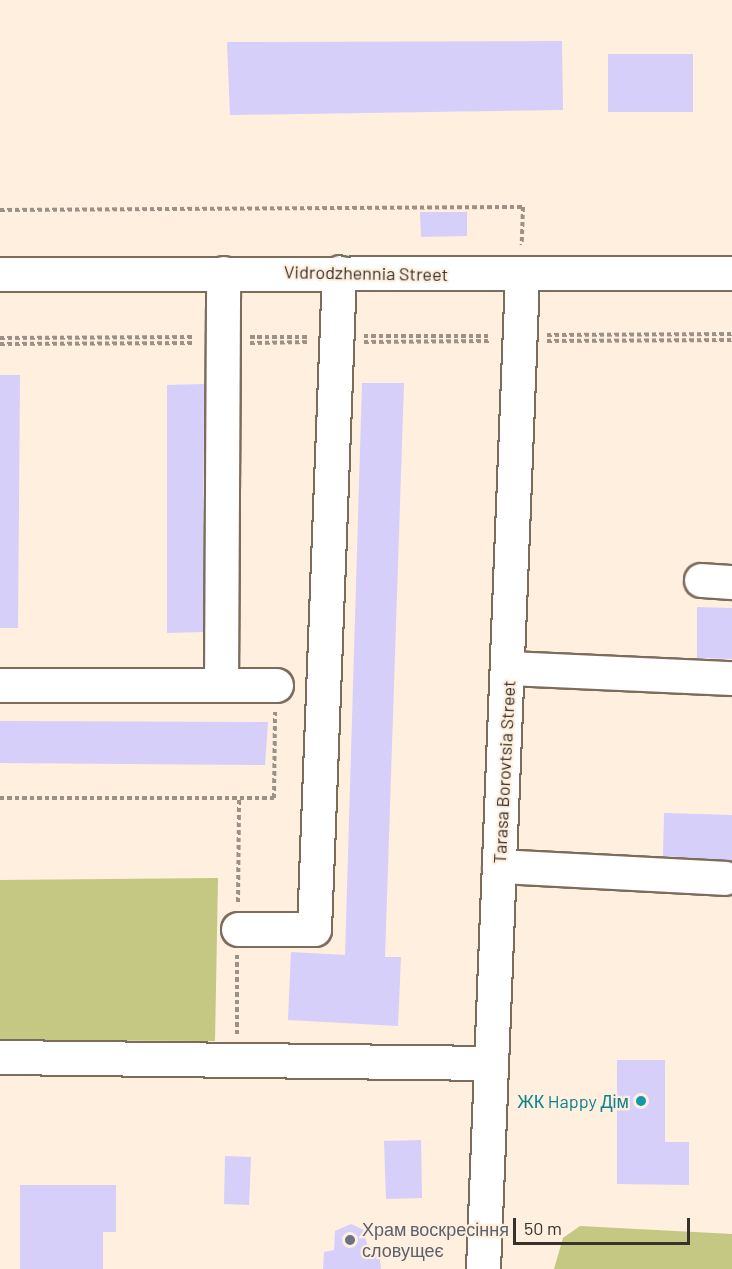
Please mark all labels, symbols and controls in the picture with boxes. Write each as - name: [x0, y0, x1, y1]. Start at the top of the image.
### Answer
- street label: Vidrodzhennia Street: [284, 261, 448, 285]
- street label: Tarasa Borovtsia Street: [488, 680, 520, 864]
- place label: ЖК Happy Дім: [517, 1090, 629, 1112]
- marker: ЖК Happy Дім: [634, 1094, 648, 1108]
- scale bar: [516, 1206, 693, 1244]
- text: 50 m: [524, 1217, 562, 1239]
- place label: Храм воскресіння словущеє: [362, 1219, 509, 1262]
- marker: Храм воскресіння словущеє: [343, 1233, 357, 1247]

